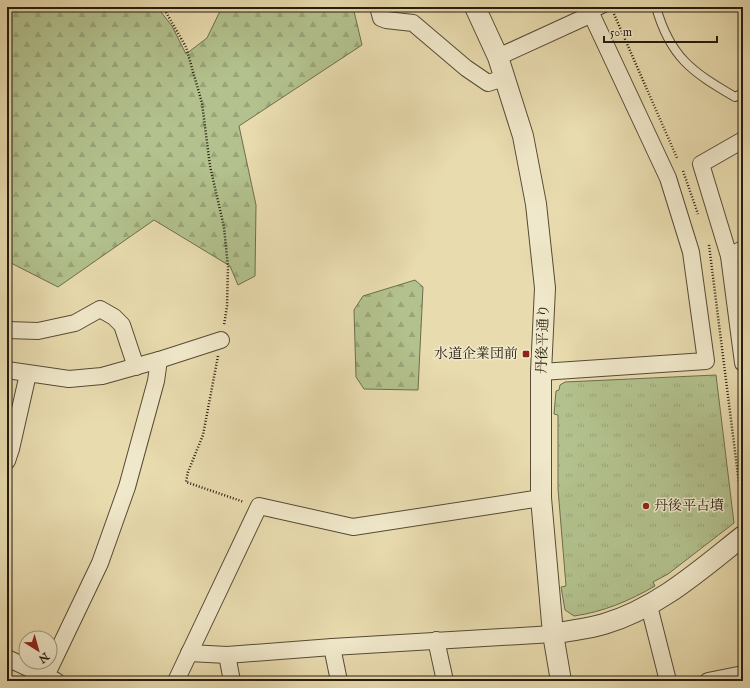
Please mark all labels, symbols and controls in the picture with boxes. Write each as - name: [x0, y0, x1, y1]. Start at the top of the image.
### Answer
- scale bar: [604, 18, 717, 44]
- text: 50 m: [610, 25, 632, 40]
- street label: 丹後平通り: [533, 304, 553, 374]
- place label: 水道企業団前: [434, 345, 518, 363]
- marker: 水道企業団前: [521, 349, 531, 359]
- place label: 丹後平古墳: [654, 497, 724, 515]
- marker: 丹後平古墳: [641, 501, 651, 511]
- north arrow: [18, 630, 58, 670]
- text: N: [35, 648, 52, 666]

